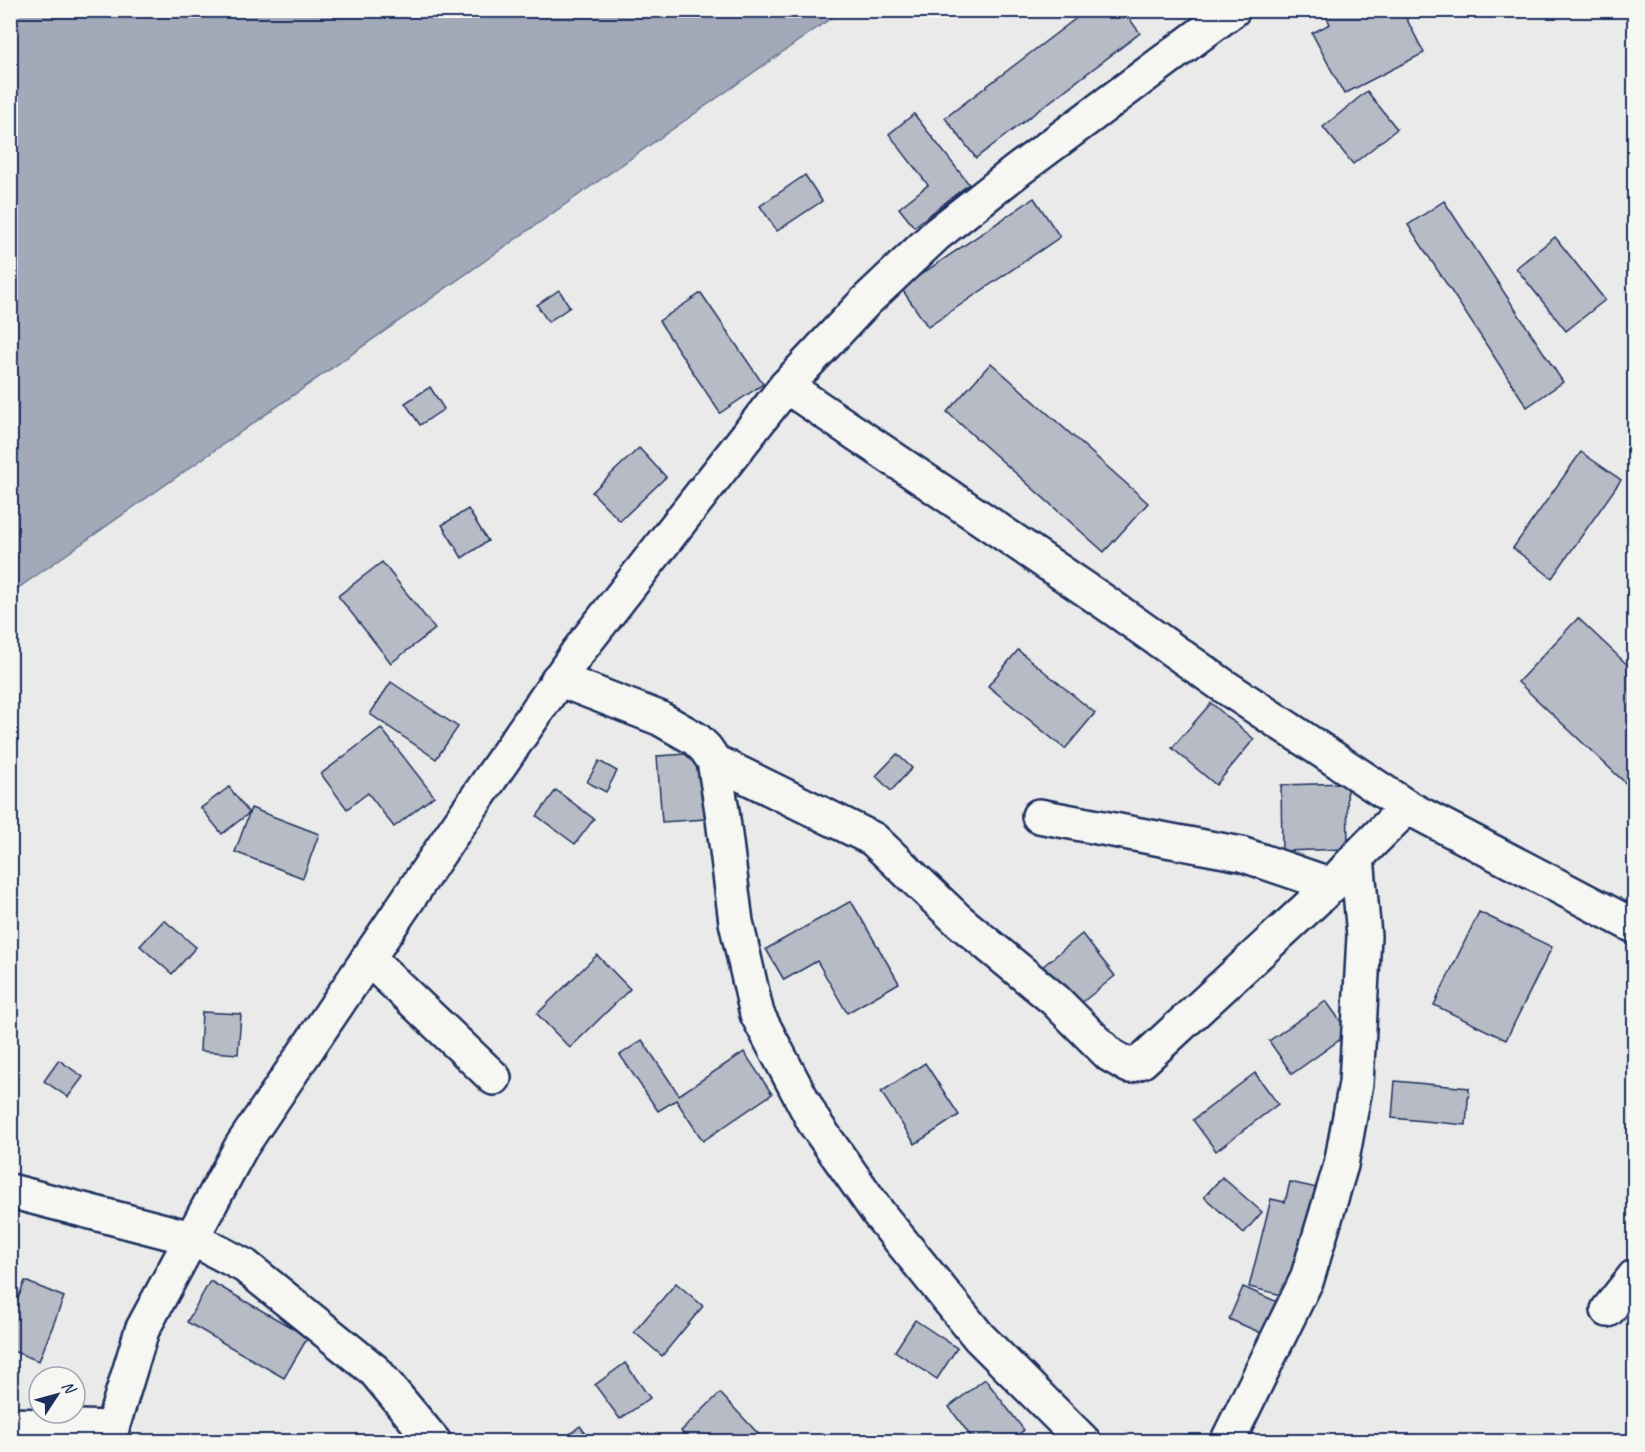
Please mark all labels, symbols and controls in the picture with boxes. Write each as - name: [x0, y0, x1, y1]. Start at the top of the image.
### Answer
- north arrow: [27, 1365, 87, 1425]
- text: N: [57, 1377, 81, 1399]

